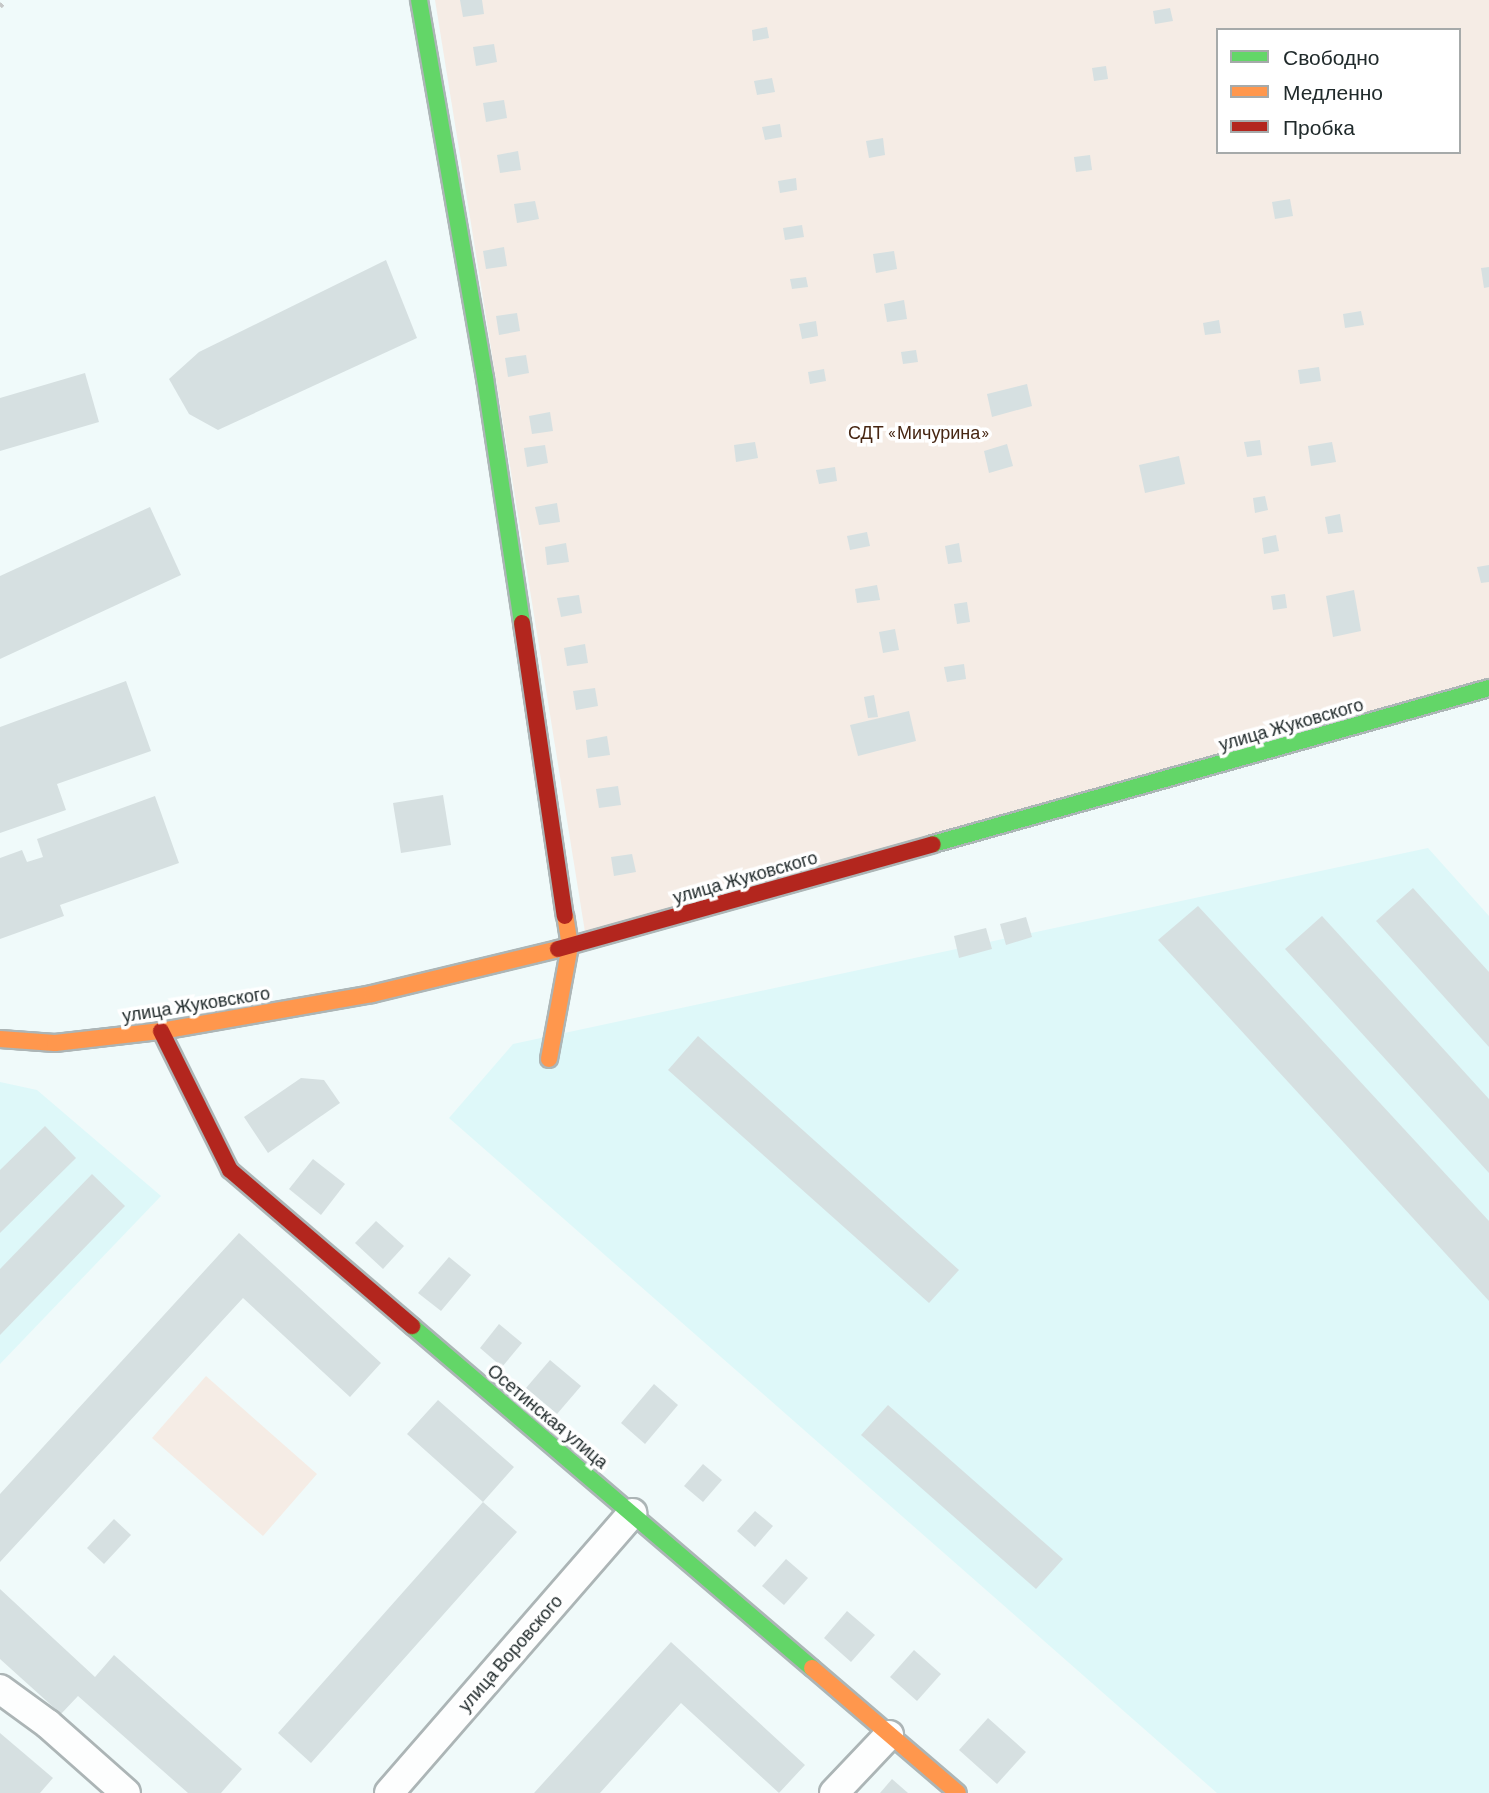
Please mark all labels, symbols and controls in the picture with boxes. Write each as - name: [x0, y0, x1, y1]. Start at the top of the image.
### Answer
- legend: [1216, 28, 1461, 154]
- text: Свободно: [1283, 44, 1380, 69]
- text: Медленно: [1283, 79, 1383, 104]
- text: Пробка: [1283, 114, 1355, 139]
- park label: СДТ «Мичурина»: [848, 421, 990, 443]
- street label: улица Жуковского: [1216, 693, 1366, 755]
- street label: улица Жуковского: [670, 846, 820, 908]
- street label: улица Жуковского: [121, 982, 271, 1026]
- street label: Осетинская улица: [483, 1359, 613, 1473]
- street label: улица Воровского: [453, 1590, 567, 1716]

